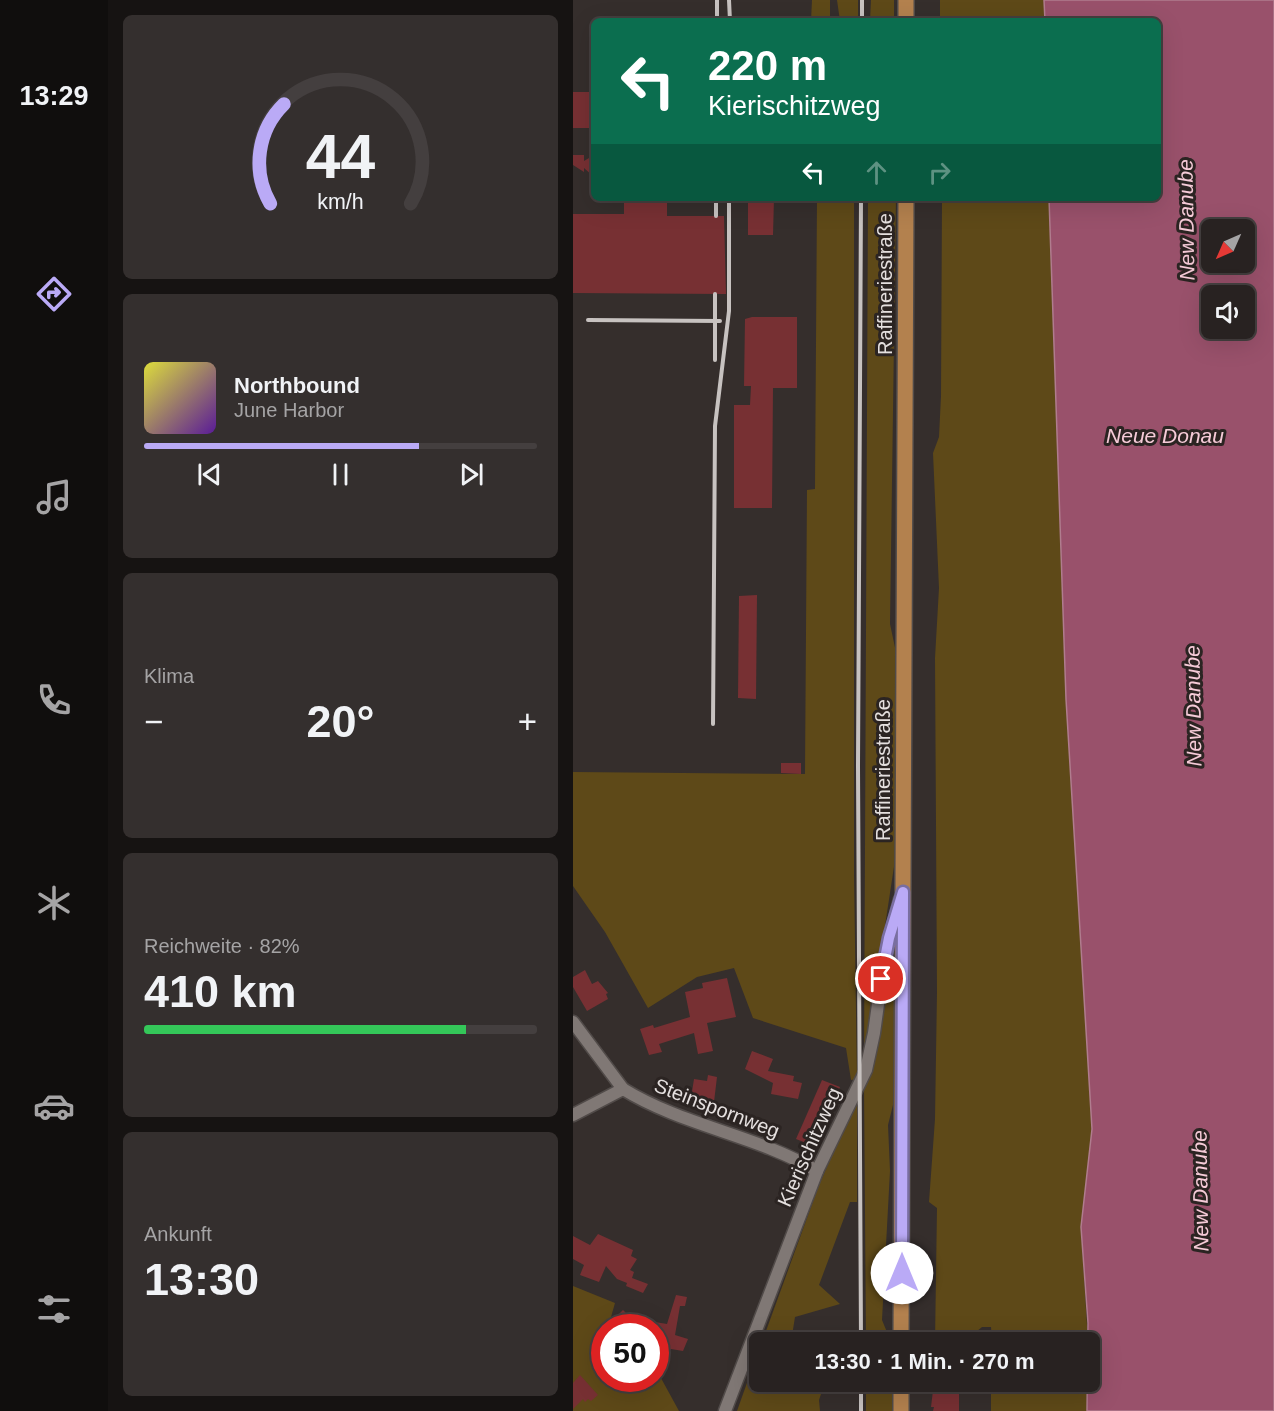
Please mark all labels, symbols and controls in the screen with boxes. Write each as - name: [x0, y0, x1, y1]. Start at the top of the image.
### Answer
- icon: left: [609, 42, 687, 120]
- text: 220 m: [708, 42, 827, 89]
- text: 13:29: [19, 81, 89, 111]
- text: Kierischitzweg: [708, 91, 881, 121]
- text: 44: [306, 122, 375, 191]
- icon: left: [797, 156, 830, 189]
- icon: ahead: [860, 156, 893, 189]
- icon: right: [923, 156, 956, 189]
- water label: New Danube: [1173, 159, 1199, 281]
- text: km/h: [317, 190, 364, 214]
- street label: Raffineriestraße: [874, 213, 896, 355]
- north arrow: [1201, 219, 1255, 273]
- map controls: [1201, 219, 1255, 339]
- icon: directions: [33, 273, 75, 315]
- button: sound: [1201, 285, 1255, 339]
- text: Northbound: [234, 373, 360, 398]
- text: June Harbor: [234, 399, 344, 421]
- water label: Neue Donau: [1106, 424, 1224, 447]
- icon: previous: [193, 458, 226, 491]
- icon: pause: [324, 458, 357, 491]
- icon: next: [455, 458, 488, 491]
- icon: music: [33, 476, 75, 518]
- water label: New Danube: [1180, 645, 1206, 767]
- text: Klima: [144, 665, 194, 687]
- icon: phone: [33, 679, 75, 721]
- text: 20°: [306, 696, 375, 747]
- street label: Raffineriestraße: [872, 699, 894, 841]
- text: −: [144, 703, 163, 740]
- text: +: [518, 703, 537, 740]
- icon: climate: [33, 882, 75, 924]
- text: Reichweite · 82%: [144, 935, 300, 957]
- pin: [855, 953, 906, 1004]
- icon: arrive: [864, 962, 897, 995]
- text: 410 km: [144, 966, 297, 1017]
- street label: Steinspornweg: [651, 1074, 783, 1142]
- street label: Kierischitzweg: [773, 1084, 845, 1210]
- icon: car: [33, 1085, 75, 1127]
- water label: New Danube: [1187, 1130, 1213, 1252]
- text: Ankunft: [144, 1223, 212, 1245]
- position arrow: [870, 1241, 934, 1305]
- text: 13:30: [144, 1254, 259, 1305]
- icon: filters: [33, 1288, 75, 1330]
- speed limit sign: 50: [591, 1314, 669, 1392]
- text: 13:30 · 1 Min. · 270 m: [814, 1349, 1035, 1374]

